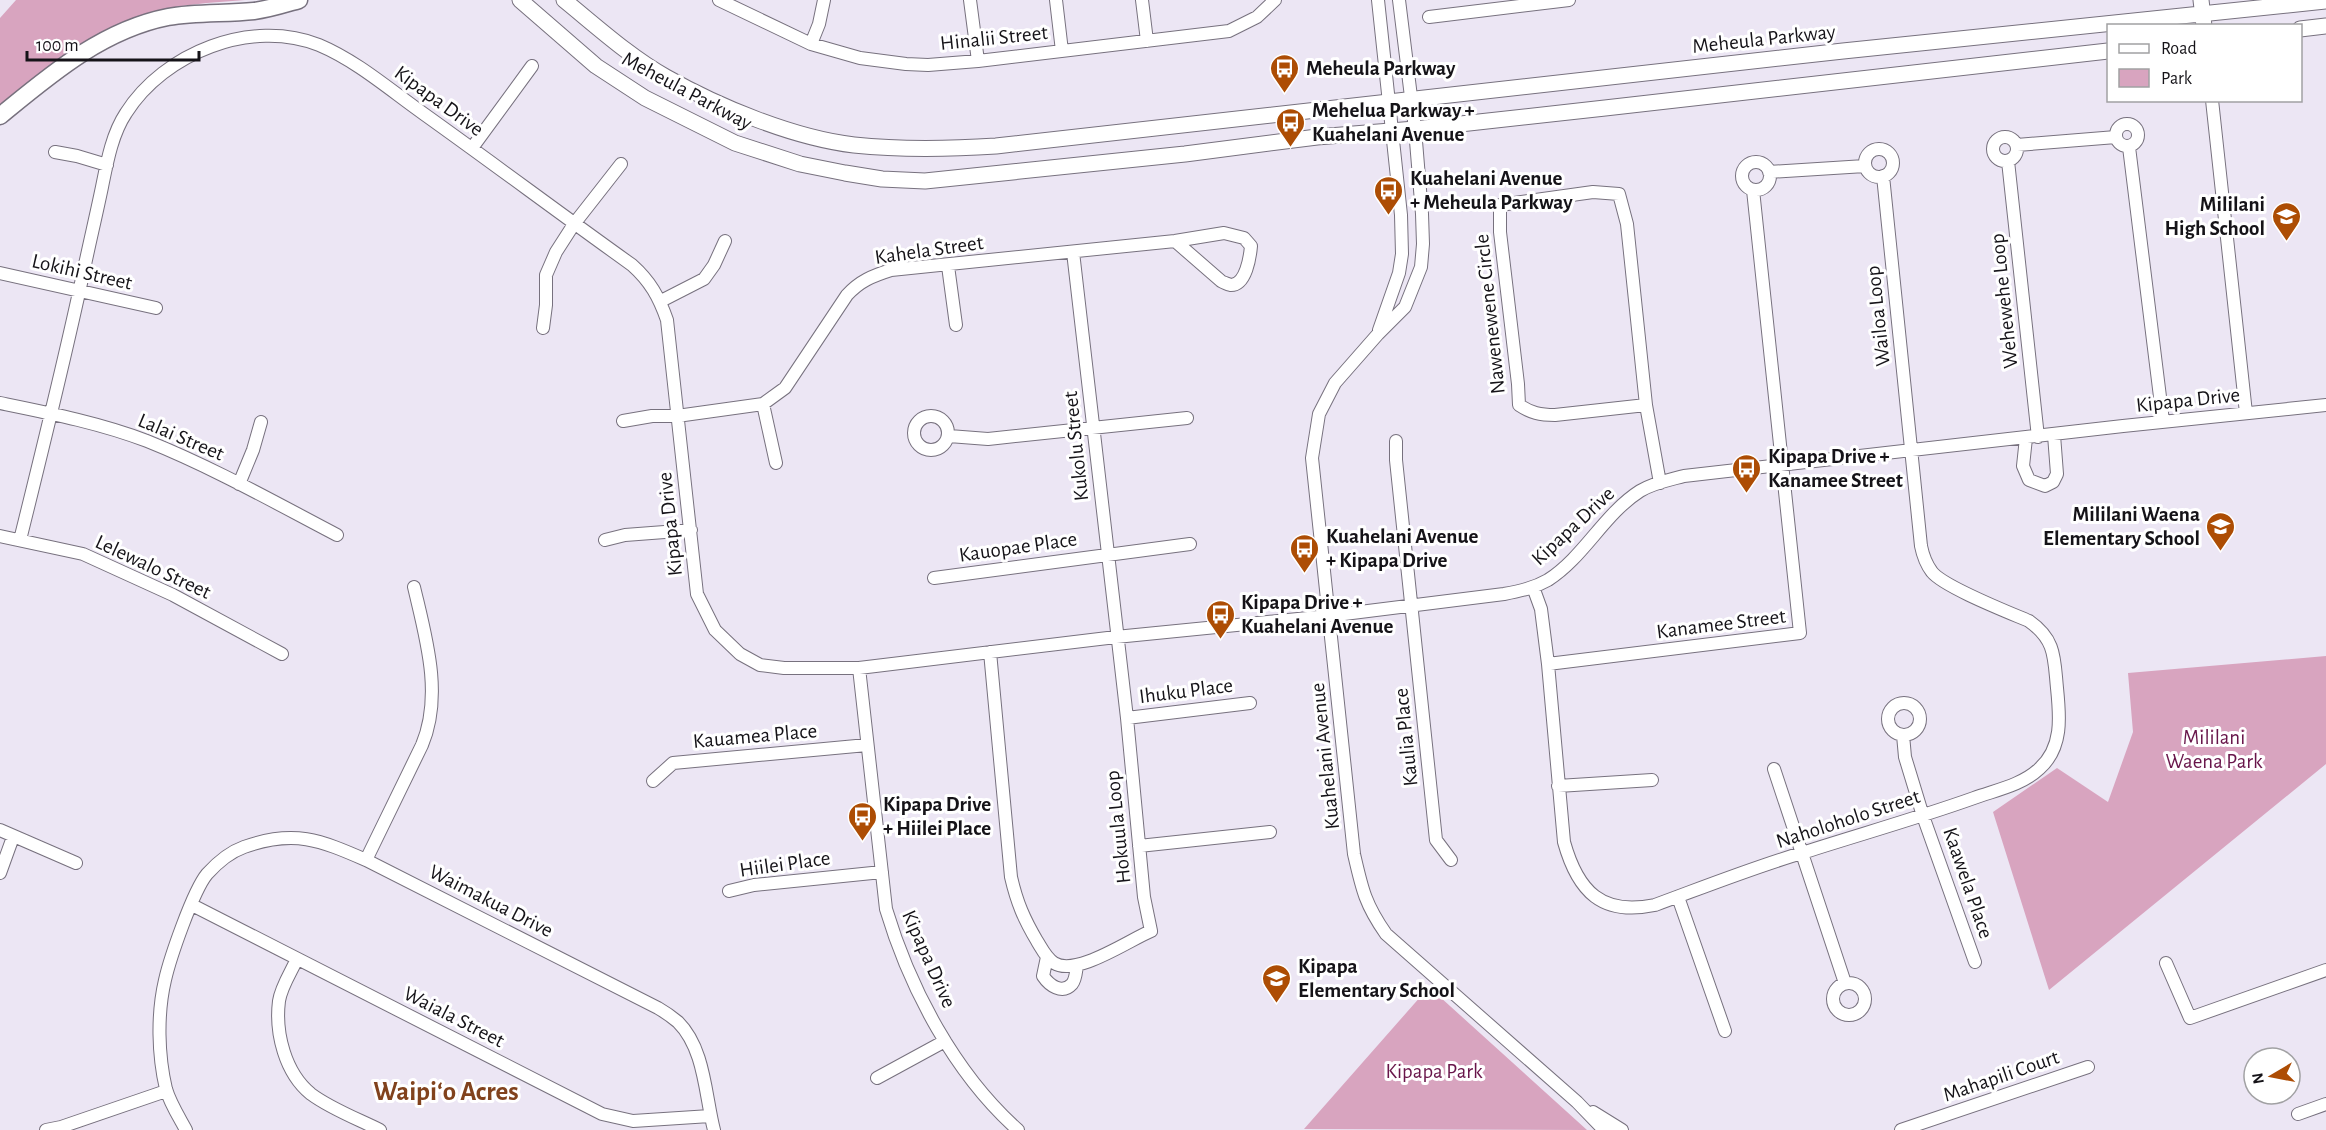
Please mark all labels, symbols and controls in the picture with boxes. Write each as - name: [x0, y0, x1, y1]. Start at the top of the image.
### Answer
- street label: Meheula Parkway: [1691, 21, 1837, 57]
- street label: Hinalii Street: [939, 22, 1049, 54]
- scale bar: [27, 24, 200, 62]
- legend: [2107, 24, 2302, 102]
- text: 100 m: [36, 37, 79, 55]
- text: Road: [2161, 40, 2197, 58]
- street label: Meheula Parkway: [619, 48, 756, 134]
- bus stop icon: Meheula Parkway: [1269, 52, 1301, 94]
- place label: Meheula Parkway: [1306, 58, 1456, 79]
- street label: Kipapa Drive: [391, 62, 487, 140]
- text: Park: [2161, 70, 2193, 88]
- place label: Mehelua Parkway + Kuahelani Avenue: [1312, 100, 1475, 145]
- bus stop icon: Mehelua Parkway + Kuahelani Avenue: [1275, 106, 1307, 148]
- place label: Kuahelani Avenue + Meheula Parkway: [1410, 168, 1573, 213]
- bus stop icon: Kuahelani Avenue + Meheula Parkway: [1373, 174, 1405, 216]
- place label: Mililani High School: [2164, 194, 2265, 239]
- school or university icon: Mililani High School: [2270, 200, 2302, 242]
- street label: Kahela Street: [873, 232, 985, 268]
- street label: Nawenewene Circle: [1471, 233, 1509, 395]
- street label: Wehewehe Loop: [1986, 233, 2022, 369]
- street label: Lokihi Street: [30, 250, 134, 294]
- street label: Wailoa Loop: [1862, 265, 1894, 367]
- street label: Kipapa Drive: [2135, 384, 2241, 416]
- street label: Kukolu Street: [1060, 390, 1092, 502]
- street label: Lalai Street: [135, 409, 227, 465]
- place label: Kipapa Drive + Kanamee Street: [1768, 446, 1903, 491]
- bus stop icon: Kipapa Drive + Kanamee Street: [1731, 452, 1763, 494]
- street label: Kipapa Drive: [654, 471, 686, 577]
- street label: Kipapa Drive: [1528, 483, 1618, 569]
- place label: Mililani Waena Elementary School: [2043, 504, 2200, 549]
- school or university icon: Mililani Waena Elementary School: [2205, 510, 2237, 552]
- place label: Kuahelani Avenue + Kipapa Drive: [1326, 526, 1478, 571]
- street label: Kauopae Place: [958, 528, 1078, 566]
- street label: Lelewalo Street: [92, 531, 214, 603]
- bus stop icon: Kuahelani Avenue + Kipapa Drive: [1289, 532, 1321, 574]
- place label: Kipapa Drive + Kuahelani Avenue: [1241, 592, 1393, 637]
- bus stop icon: Kipapa Drive + Kuahelani Avenue: [1204, 598, 1236, 640]
- street label: Kanamee Street: [1655, 606, 1787, 642]
- street label: Ihuku Place: [1138, 675, 1234, 707]
- street label: Kuahelani Avenue: [1307, 682, 1343, 830]
- street label: Kaulia Place: [1390, 687, 1422, 787]
- street label: Kauamea Place: [692, 720, 818, 752]
- park label: Mililani Waena Park: [2165, 727, 2263, 772]
- street label: Hokuula Loop: [1102, 770, 1134, 884]
- street label: Naholoholo Street: [1773, 786, 1923, 852]
- place label: Kipapa Drive + Hiilei Place: [883, 794, 991, 839]
- bus stop icon: Kipapa Drive + Hiilei Place: [846, 800, 878, 842]
- street label: Kaawela Place: [1939, 825, 1997, 941]
- street label: Hiilei Place: [738, 847, 832, 881]
- street label: Waimakua Drive: [426, 861, 556, 941]
- street label: Kipapa Drive: [898, 907, 960, 1011]
- place label: Kipapa Elementary School: [1298, 956, 1455, 1001]
- school or university icon: Kipapa Elementary School: [1261, 962, 1293, 1004]
- street label: Waiala Street: [400, 983, 508, 1051]
- street label: Mahapili Court: [1940, 1046, 2062, 1106]
- north arrow: [2242, 1046, 2302, 1106]
- park label: Kipapa Park: [1385, 1061, 1483, 1082]
- text: N: [2249, 1072, 2267, 1085]
- district label: Waipiʻo Acres: [373, 1078, 519, 1105]

